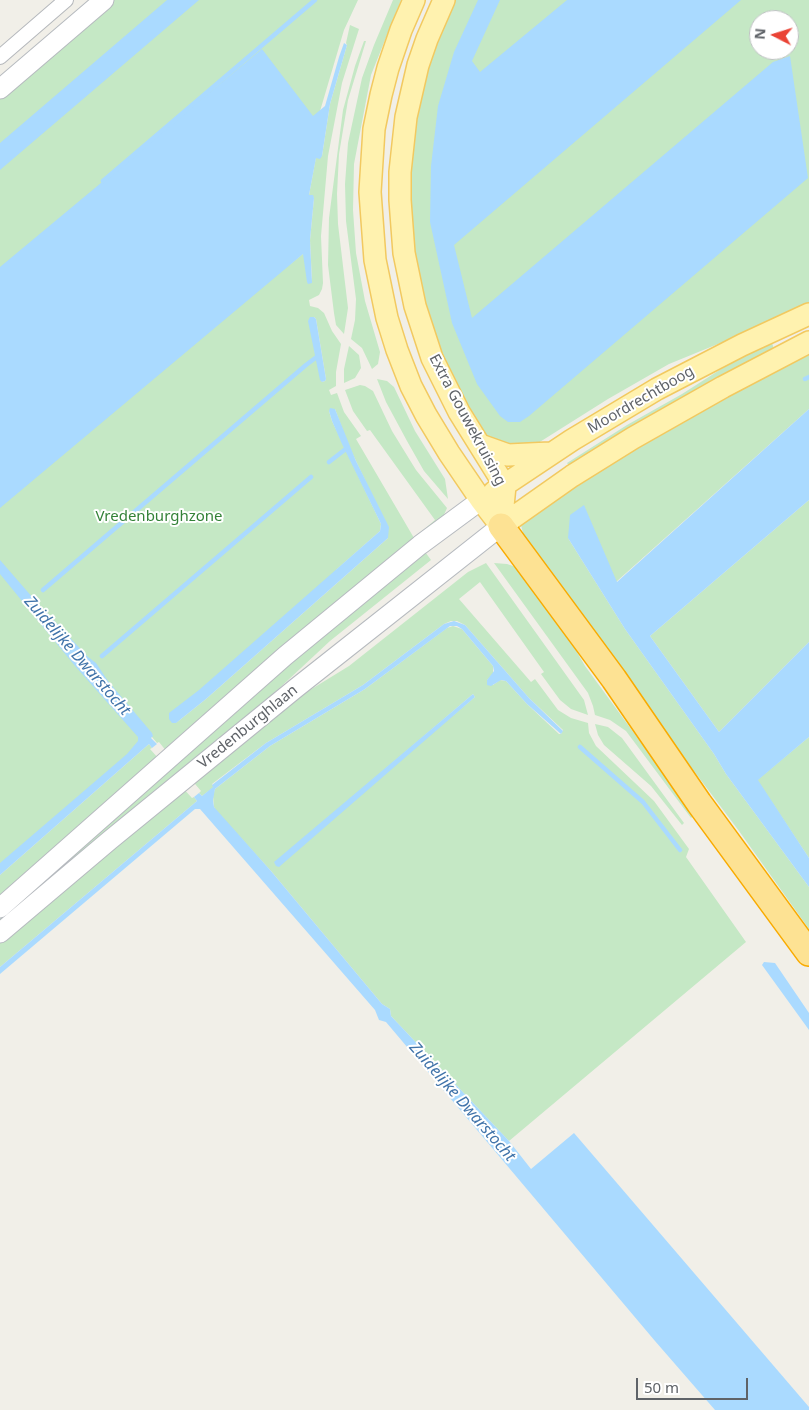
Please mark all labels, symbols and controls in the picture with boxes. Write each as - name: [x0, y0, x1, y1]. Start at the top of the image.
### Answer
- north arrow: [749, 10, 799, 60]
- text: N: [750, 27, 770, 40]
- street label: Extra Gouwekruising: [425, 351, 509, 489]
- street label: Moordrechtboog: [585, 362, 697, 438]
- park label: Vredenburghzone: [95, 508, 223, 526]
- water label: Zuidelijke Dwarstocht: [20, 592, 134, 720]
- street label: Vredenburghlaan: [194, 681, 302, 773]
- water label: Zuidelijke Dwarstocht: [405, 1038, 519, 1166]
- scale bar: [639, 1368, 752, 1400]
- text: 50 m: [644, 1377, 679, 1397]

